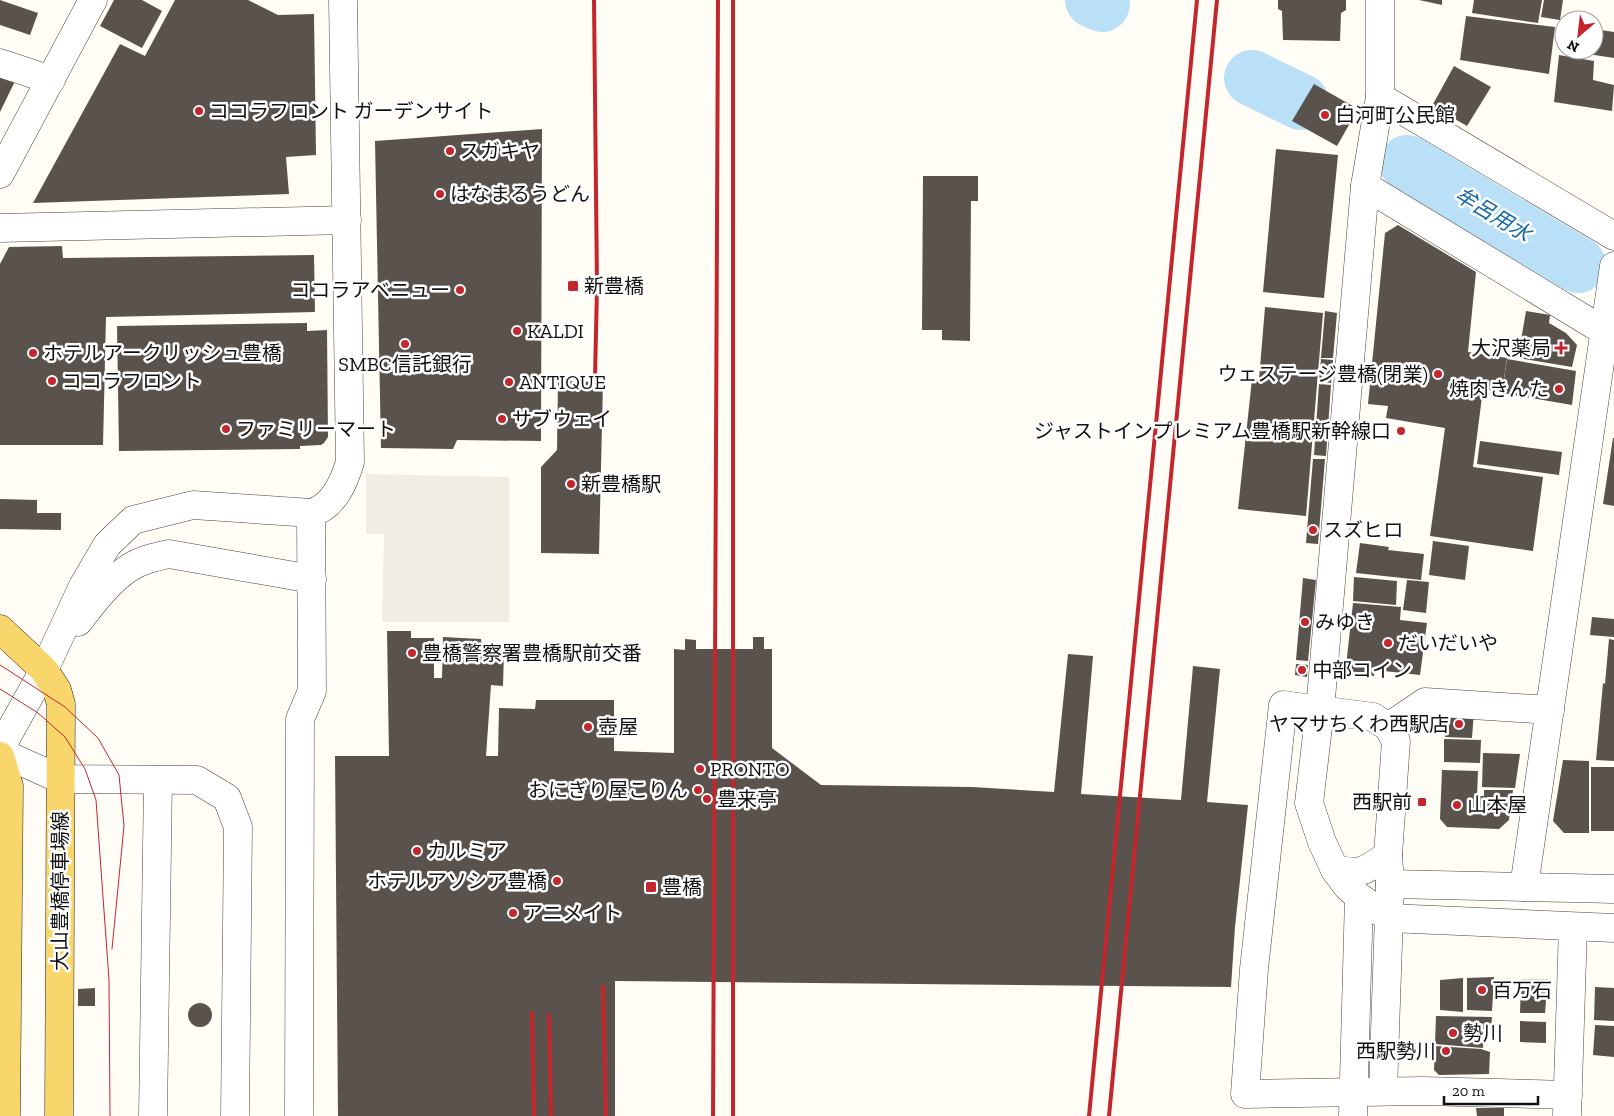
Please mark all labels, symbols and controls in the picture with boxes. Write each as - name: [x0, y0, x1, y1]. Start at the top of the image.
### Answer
- north arrow: [1554, 10, 1604, 60]
- text: N: [1564, 36, 1582, 56]
- place label: ココラフロント ガーデンサイト: [209, 99, 494, 123]
- place label: 白河町公民館: [1335, 103, 1455, 127]
- marker: ココラフロント ガーデンサイト: [193, 105, 205, 117]
- marker: 白河町公民館: [1319, 109, 1331, 121]
- place label: スガキヤ: [460, 139, 540, 163]
- marker: スガキヤ: [444, 145, 456, 157]
- place label: はなまるうどん: [450, 182, 590, 206]
- water label: 牟呂用水: [1451, 182, 1537, 247]
- marker: はなまるうどん: [434, 188, 446, 200]
- place label: 新豊橋: [584, 274, 644, 298]
- place label: ココラアベニュー: [290, 278, 450, 302]
- marker: 新豊橋: [566, 279, 580, 293]
- marker: ココラアベニュー: [454, 284, 466, 296]
- place label: KALDI: [527, 319, 584, 343]
- marker: KALDI: [511, 325, 523, 337]
- place label: 大沢薬局: [1471, 336, 1551, 360]
- marker: SMBC信託銀行: [399, 338, 411, 350]
- place label: ホテルアークリッシュ豊橋: [43, 341, 282, 365]
- marker: 大沢薬局: [1555, 342, 1567, 354]
- marker: ホテルアークリッシュ豊橋: [27, 347, 39, 359]
- place label: SMBC信託銀行: [338, 352, 472, 376]
- place label: ウェステージ豊橋(閉業): [1217, 362, 1428, 386]
- marker: ウェステージ豊橋(閉業): [1432, 368, 1444, 380]
- place label: ココラフロント: [62, 369, 202, 393]
- place label: ANTIQUE: [519, 370, 606, 394]
- marker: ココラフロント: [46, 375, 58, 387]
- marker: ANTIQUE: [503, 376, 515, 388]
- place label: 焼肉きんた: [1449, 377, 1549, 401]
- marker: 焼肉きんた: [1553, 383, 1565, 395]
- place label: サブウェイ: [512, 407, 612, 431]
- marker: サブウェイ: [496, 413, 508, 425]
- place label: ファミリーマート: [236, 417, 396, 441]
- place label: ジャストインプレミアム豊橋駅新幹線口: [1034, 419, 1391, 443]
- marker: ファミリーマート: [220, 423, 232, 435]
- marker: ジャストインプレミアム豊橋駅新幹線口: [1395, 425, 1407, 437]
- place label: 新豊橋駅: [581, 472, 661, 496]
- marker: 新豊橋駅: [565, 478, 577, 490]
- place label: スズヒロ: [1323, 518, 1403, 542]
- marker: スズヒロ: [1307, 524, 1319, 536]
- place label: みゆき: [1315, 610, 1375, 634]
- marker: みゆき: [1299, 616, 1311, 628]
- place label: だいだいや: [1398, 631, 1498, 655]
- marker: だいだいや: [1382, 637, 1394, 649]
- place label: 豊橋警察署豊橋駅前交番: [422, 641, 642, 665]
- marker: 豊橋警察署豊橋駅前交番: [406, 647, 418, 659]
- place label: 中部コイン: [1312, 658, 1412, 682]
- marker: 中部コイン: [1296, 664, 1308, 676]
- place label: ヤマサちくわ西駅店: [1269, 712, 1449, 736]
- place label: 壺屋: [598, 715, 638, 739]
- marker: ヤマサちくわ西駅店: [1453, 718, 1465, 730]
- marker: 壺屋: [582, 721, 594, 733]
- place label: PRONTO: [710, 757, 790, 781]
- marker: PRONTO: [694, 763, 706, 775]
- place label: おにぎり屋こりん: [528, 778, 688, 802]
- marker: おにぎり屋こりん: [692, 784, 704, 796]
- place label: 豊来亭: [717, 787, 777, 811]
- place label: 西駅前: [1352, 790, 1412, 814]
- marker: 豊来亭: [701, 793, 713, 805]
- place label: 山本屋: [1467, 793, 1527, 817]
- marker: 西駅前: [1416, 796, 1428, 808]
- marker: 山本屋: [1451, 799, 1463, 811]
- street label: 大山豊橋停車場線: [48, 811, 72, 971]
- place label: カルミア: [427, 839, 507, 863]
- marker: カルミア: [411, 845, 423, 857]
- place label: ホテルアソシア豊橋: [367, 869, 547, 893]
- marker: ホテルアソシア豊橋: [551, 875, 563, 887]
- place label: 豊橋: [662, 875, 702, 899]
- marker: 豊橋: [644, 880, 658, 894]
- place label: アニメイト: [523, 901, 623, 925]
- marker: アニメイト: [507, 907, 519, 919]
- place label: 百万石: [1492, 978, 1552, 1002]
- marker: 百万石: [1476, 984, 1488, 996]
- place label: 勢川: [1463, 1021, 1503, 1045]
- marker: 勢川: [1447, 1027, 1459, 1039]
- place label: 西駅勢川: [1356, 1039, 1436, 1063]
- marker: 西駅勢川: [1440, 1045, 1452, 1057]
- scale bar: [1444, 1074, 1538, 1106]
- text: 20 m: [1452, 1082, 1485, 1100]

